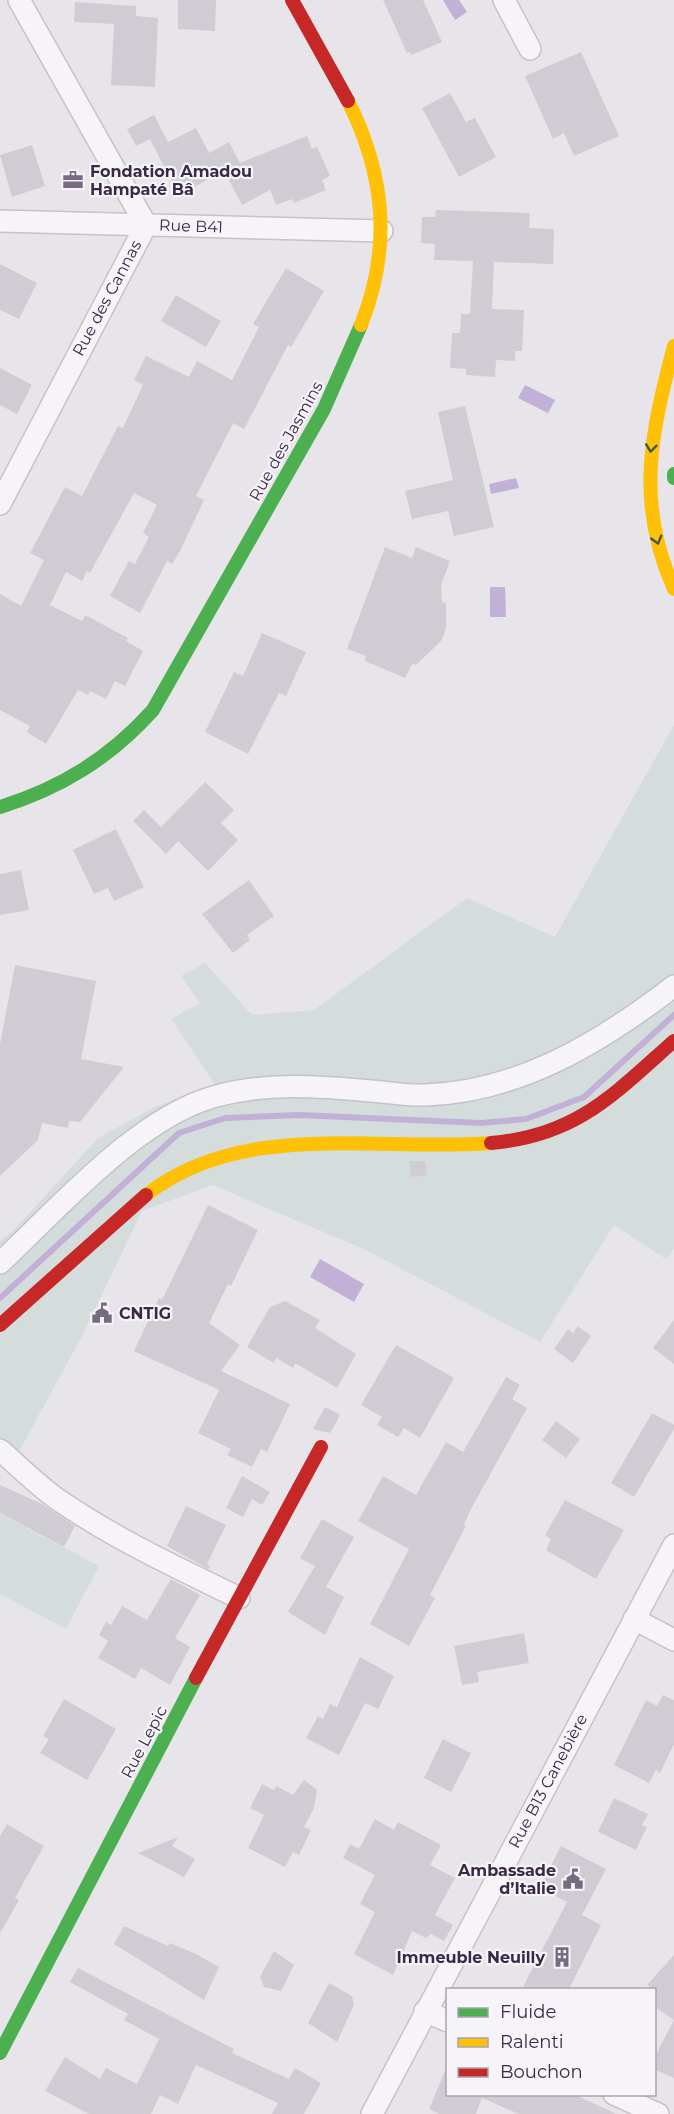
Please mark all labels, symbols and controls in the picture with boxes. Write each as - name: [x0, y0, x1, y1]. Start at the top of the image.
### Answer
- place label: Fondation Amadou Hampaté Bâ: [90, 162, 252, 199]
- office icon: Fondation Amadou Hampaté Bâ: [61, 168, 85, 192]
- street label: Rue B41: [159, 215, 223, 237]
- street label: Rue des Cannas: [69, 237, 146, 359]
- street label: Rue des Jasmins: [245, 378, 327, 504]
- one-way arrow: [646, 444, 658, 453]
- one-way arrow: [649, 535, 662, 545]
- public building icon: CNTIG: [90, 1301, 114, 1325]
- place label: CNTIG: [119, 1304, 171, 1323]
- street label: Rue Lepic: [117, 1703, 171, 1781]
- street label: Rue B13 Canebière: [505, 1711, 591, 1851]
- place label: Ambassade d’Italie: [457, 1861, 556, 1898]
- public building icon: Ambassade d’Italie: [561, 1867, 585, 1891]
- building icon: Immeuble Neuilly: [550, 1945, 574, 1969]
- place label: Immeuble Neuilly: [397, 1948, 545, 1967]
- legend: [446, 1988, 656, 2096]
- text: Fluide: [500, 2001, 556, 2023]
- text: Ralenti: [500, 2031, 564, 2053]
- text: Bouchon: [500, 2061, 583, 2083]

